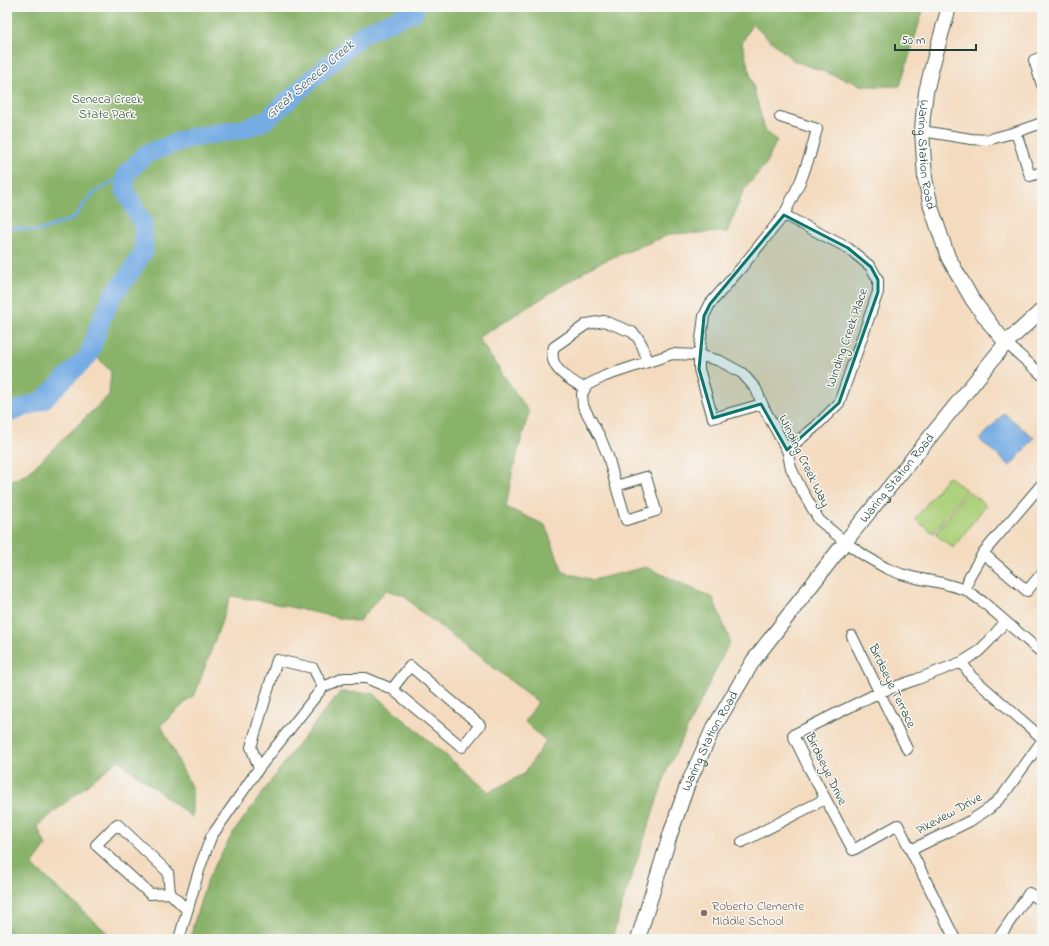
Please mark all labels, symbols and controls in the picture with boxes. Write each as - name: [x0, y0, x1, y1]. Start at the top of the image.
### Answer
- scale bar: [895, 26, 976, 52]
- text: 50 m: [901, 32, 925, 50]
- water label: Great Seneca Creek: [261, 35, 360, 125]
- park label: Seneca Creek State Park: [72, 90, 143, 124]
- street label: Waring Station Road: [911, 99, 941, 212]
- street label: Winding Creek Place: [821, 286, 874, 391]
- street label: Winding Creek Way: [772, 412, 835, 511]
- street label: Waring Station Road: [855, 429, 939, 527]
- street label: Birdseye Terrace: [862, 640, 921, 732]
- street label: Waring Station Road: [676, 687, 743, 794]
- street label: Birdseye Drive: [799, 729, 852, 809]
- street label: Pikeview Drive: [913, 788, 986, 840]
- place label: Roberto Clemente Middle School: [712, 897, 804, 931]
- marker: Roberto Clemente Middle School: [699, 908, 709, 918]

